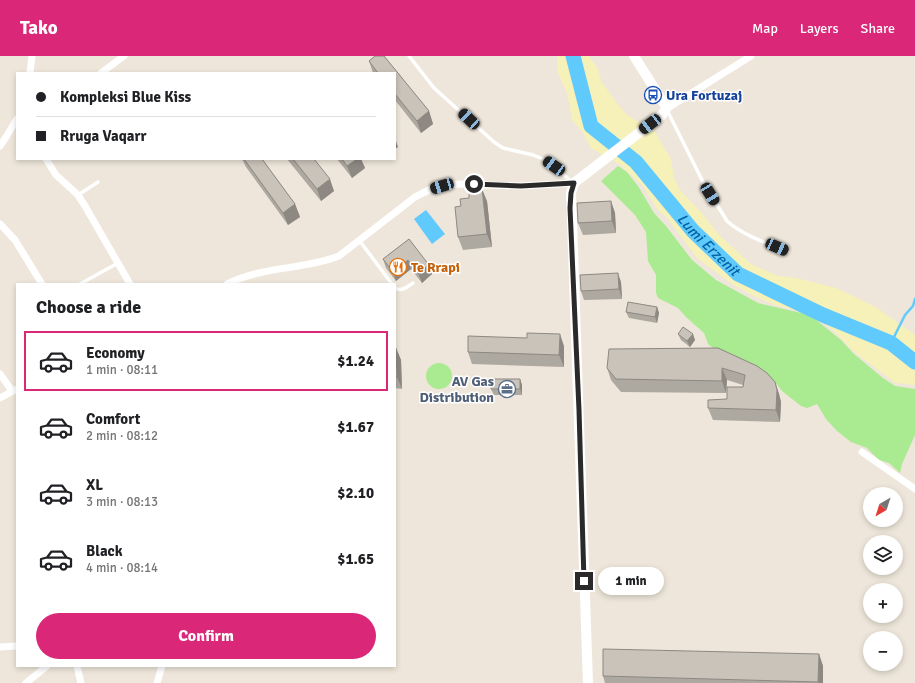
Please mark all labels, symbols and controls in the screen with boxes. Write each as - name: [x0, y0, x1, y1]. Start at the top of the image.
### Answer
- text: Tako: [20, 16, 58, 40]
- text: Map: [752, 20, 778, 37]
- text: Layers: [800, 20, 839, 37]
- text: Share: [861, 20, 895, 37]
- bus stop icon: Ura Fortuzaj: [643, 85, 663, 105]
- place label: Ura Fortuzaj: [666, 87, 742, 104]
- text: Kompleksi Blue Kiss: [60, 88, 191, 106]
- car: [456, 106, 482, 132]
- car: [637, 112, 663, 136]
- text: Rruga Vaqarr: [60, 127, 146, 145]
- car: [541, 154, 567, 178]
- route start: [465, 175, 483, 193]
- car: [429, 177, 455, 195]
- car: [699, 181, 721, 207]
- water label: Lumi Erzenit: [674, 210, 745, 281]
- car: [764, 237, 790, 257]
- restaurant icon: Te Rrapi: [388, 257, 408, 277]
- place label: Te Rrapi: [411, 259, 460, 276]
- text: Choose a ride: [36, 296, 141, 318]
- icon: car: [38, 343, 74, 379]
- text: Economy: [86, 344, 145, 362]
- text: $1.24: [337, 352, 374, 370]
- text: 1 min · 08:11: [86, 362, 158, 378]
- place label: AV Gas Distribution: [419, 373, 494, 406]
- office icon: AV Gas Distribution: [497, 379, 517, 399]
- icon: car: [38, 409, 74, 445]
- text: Comfort: [86, 410, 140, 428]
- text: $1.67: [337, 418, 374, 436]
- text: 2 min · 08:12: [86, 428, 158, 444]
- icon: car: [38, 475, 74, 511]
- text: XL: [86, 476, 103, 494]
- text: $2.10: [337, 484, 374, 502]
- north arrow: [863, 487, 903, 527]
- map controls: [863, 487, 903, 671]
- text: 3 min · 08:13: [86, 494, 158, 510]
- button: layers: [863, 535, 903, 575]
- icon: car: [38, 541, 74, 577]
- text: Black: [86, 542, 123, 560]
- text: $1.65: [337, 550, 374, 568]
- text: 4 min · 08:14: [86, 560, 158, 576]
- callout: 1 min: [598, 567, 664, 595]
- route end: [575, 572, 593, 590]
- text: 1 min: [615, 573, 647, 589]
- button: +: [863, 583, 903, 623]
- button: Confirm: [36, 613, 376, 659]
- button: −: [863, 631, 903, 671]

